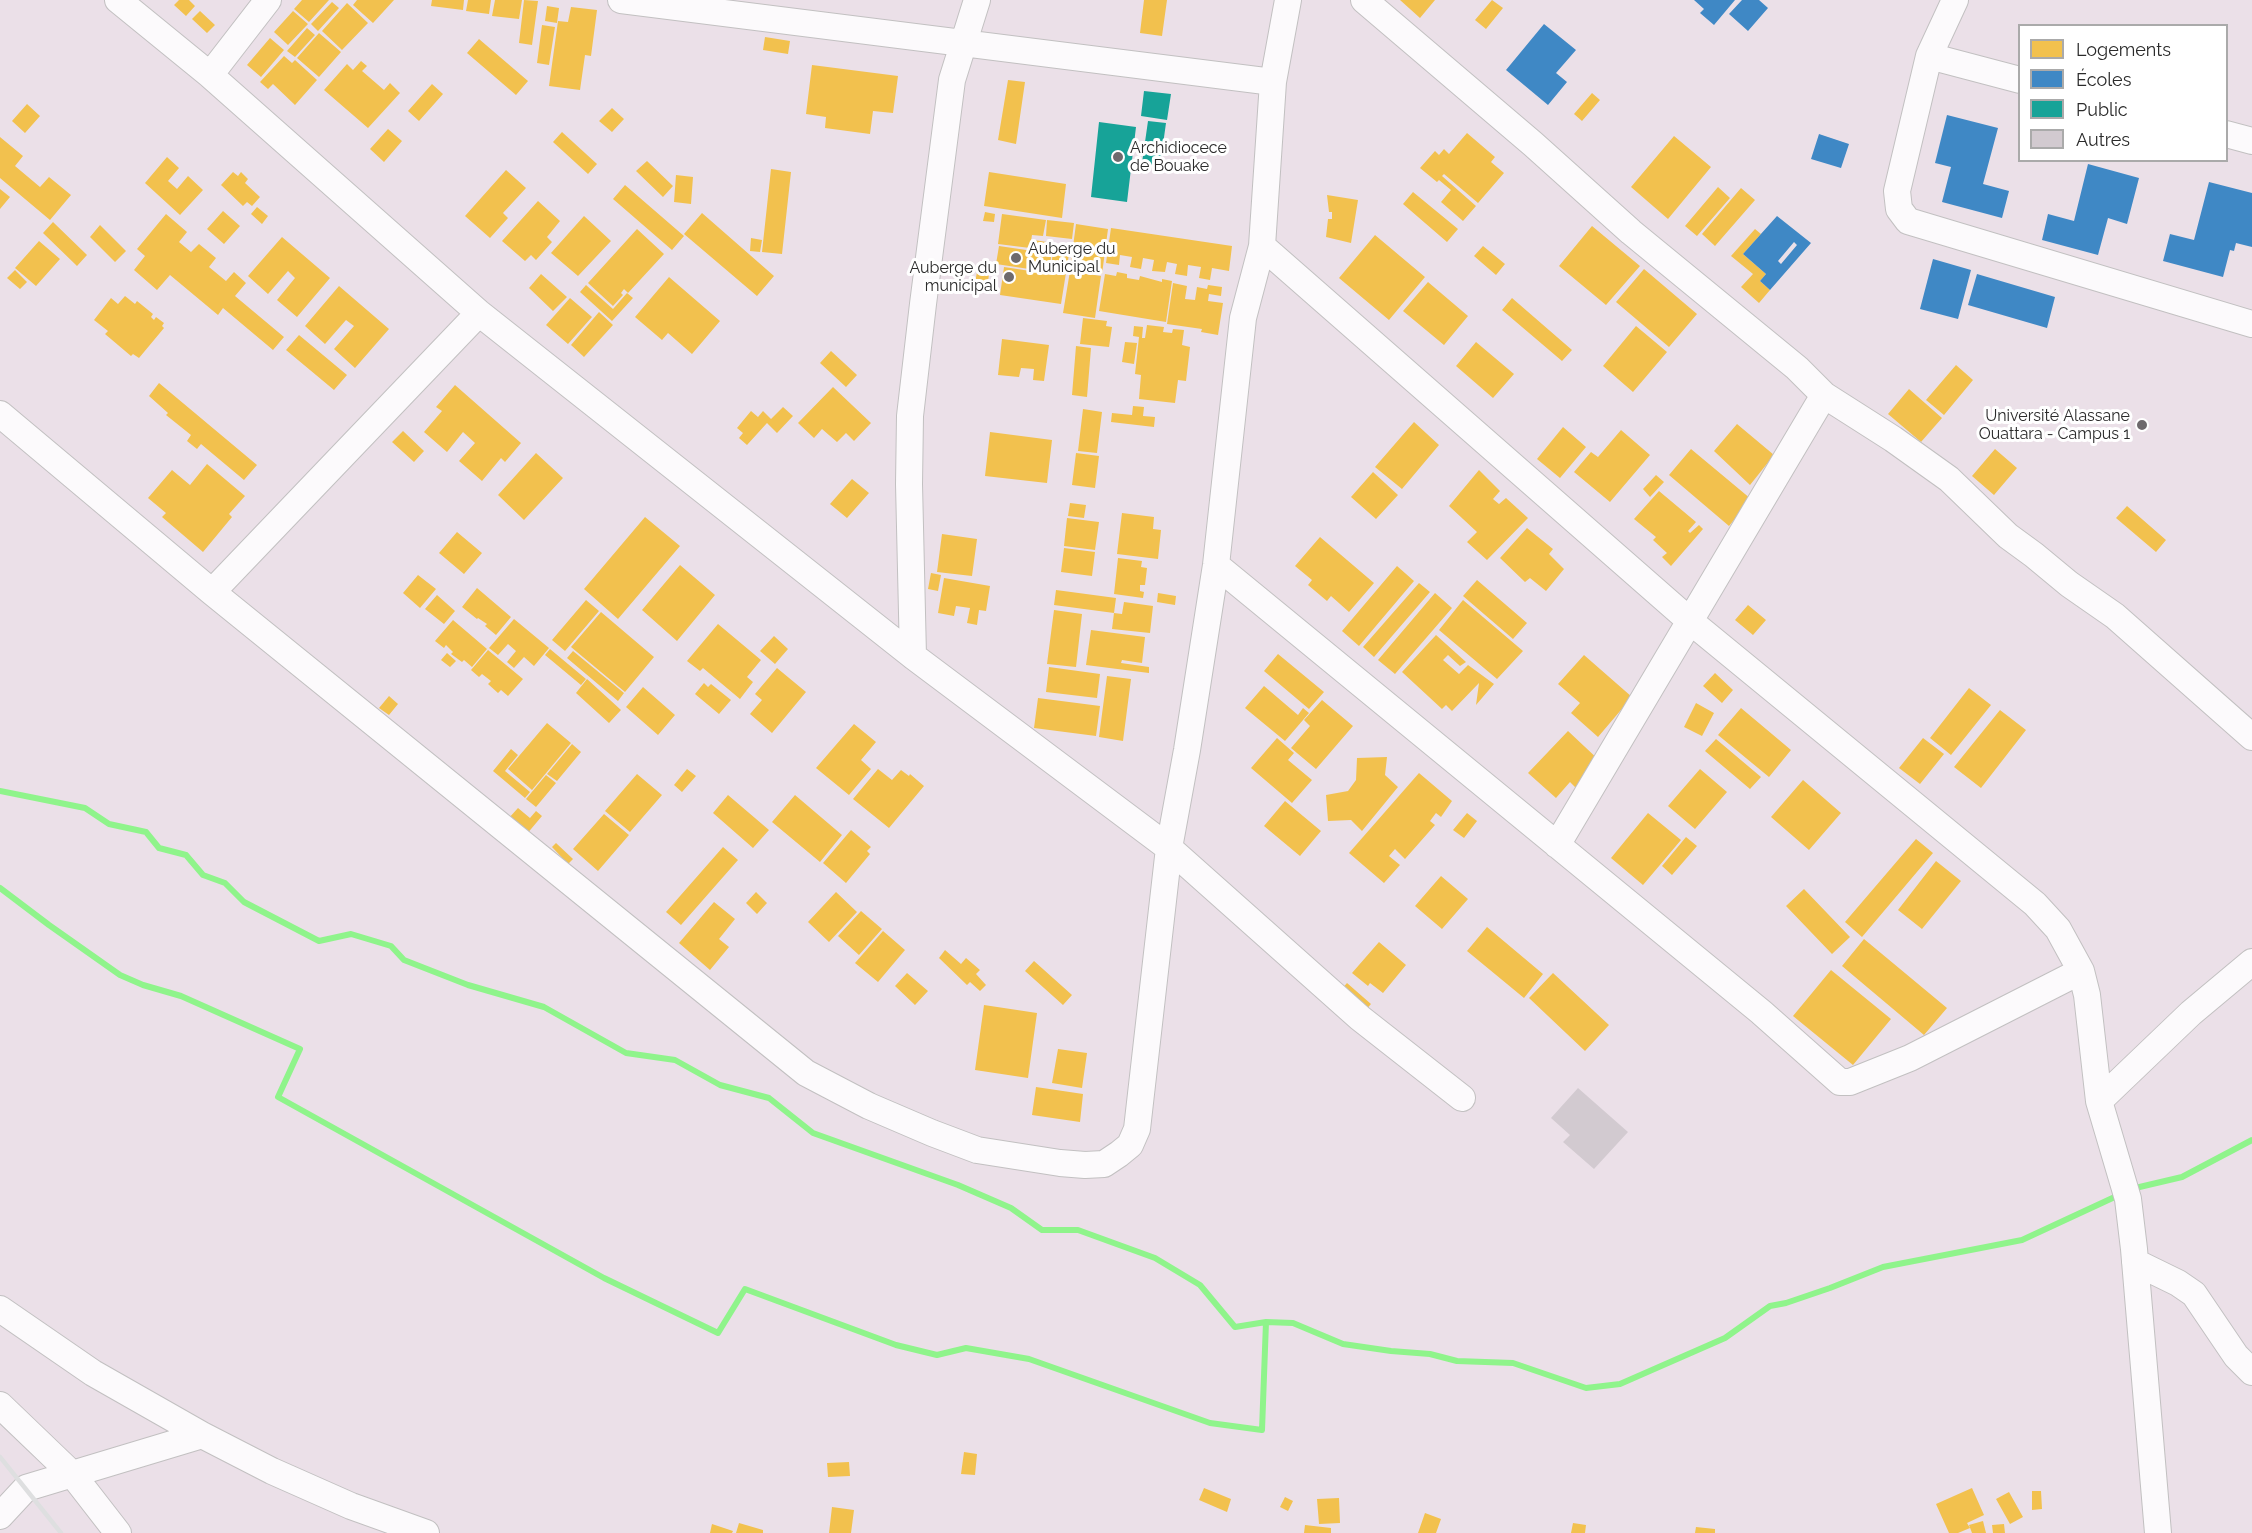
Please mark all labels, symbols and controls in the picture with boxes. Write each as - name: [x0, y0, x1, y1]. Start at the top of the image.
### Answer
- legend: [2018, 24, 2228, 162]
- text: Logements: [2076, 39, 2171, 60]
- text: Écoles: [2076, 69, 2131, 90]
- text: Public: [2076, 99, 2128, 120]
- text: Autres: [2076, 129, 2130, 150]
- place label: Archidiocece de Bouake: [1130, 138, 1227, 176]
- marker: Archidiocece de Bouake: [1111, 150, 1125, 164]
- place label: Auberge du Municipal: [1028, 239, 1116, 277]
- marker: Auberge du Municipal: [1009, 251, 1023, 265]
- place label: Auberge du municipal: [909, 258, 997, 296]
- marker: Auberge du municipal: [1002, 270, 1016, 284]
- place label: Université Alassane Ouattara - Campus 1: [1979, 406, 2130, 444]
- marker: Université Alassane Ouattara - Campus 1: [2135, 418, 2149, 432]

